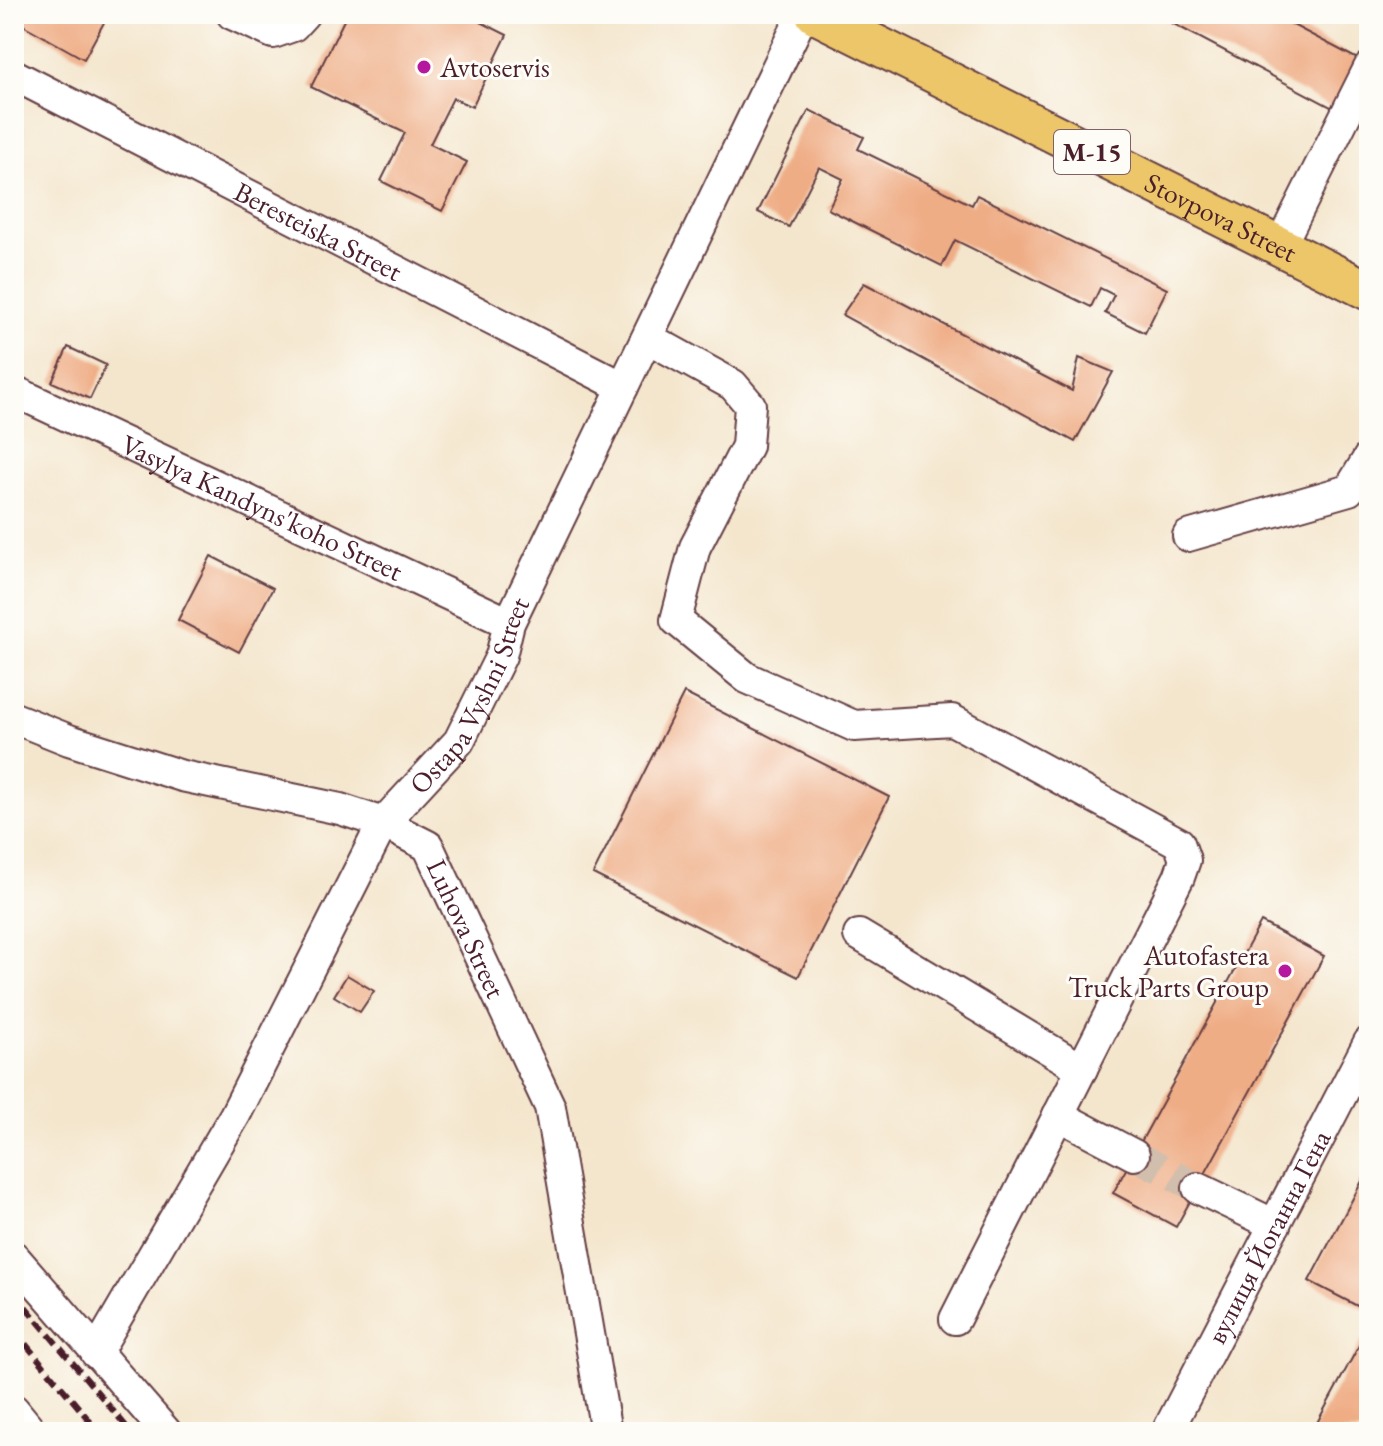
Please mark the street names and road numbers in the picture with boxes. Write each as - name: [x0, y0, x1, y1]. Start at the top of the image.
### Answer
- road number: М-15: [1054, 130, 1130, 174]
- street label: Stovpova Street: [1139, 164, 1303, 270]
- street label: Beresteiska Street: [228, 173, 409, 289]
- street label: Vasylya Kandyns'koho Street: [116, 426, 409, 589]
- street label: Ostapa Vyshni Street: [401, 590, 537, 801]
- street label: Luhova Street: [419, 853, 515, 1004]
- street label: вулиця Йоганна Гена: [1198, 1123, 1339, 1350]

